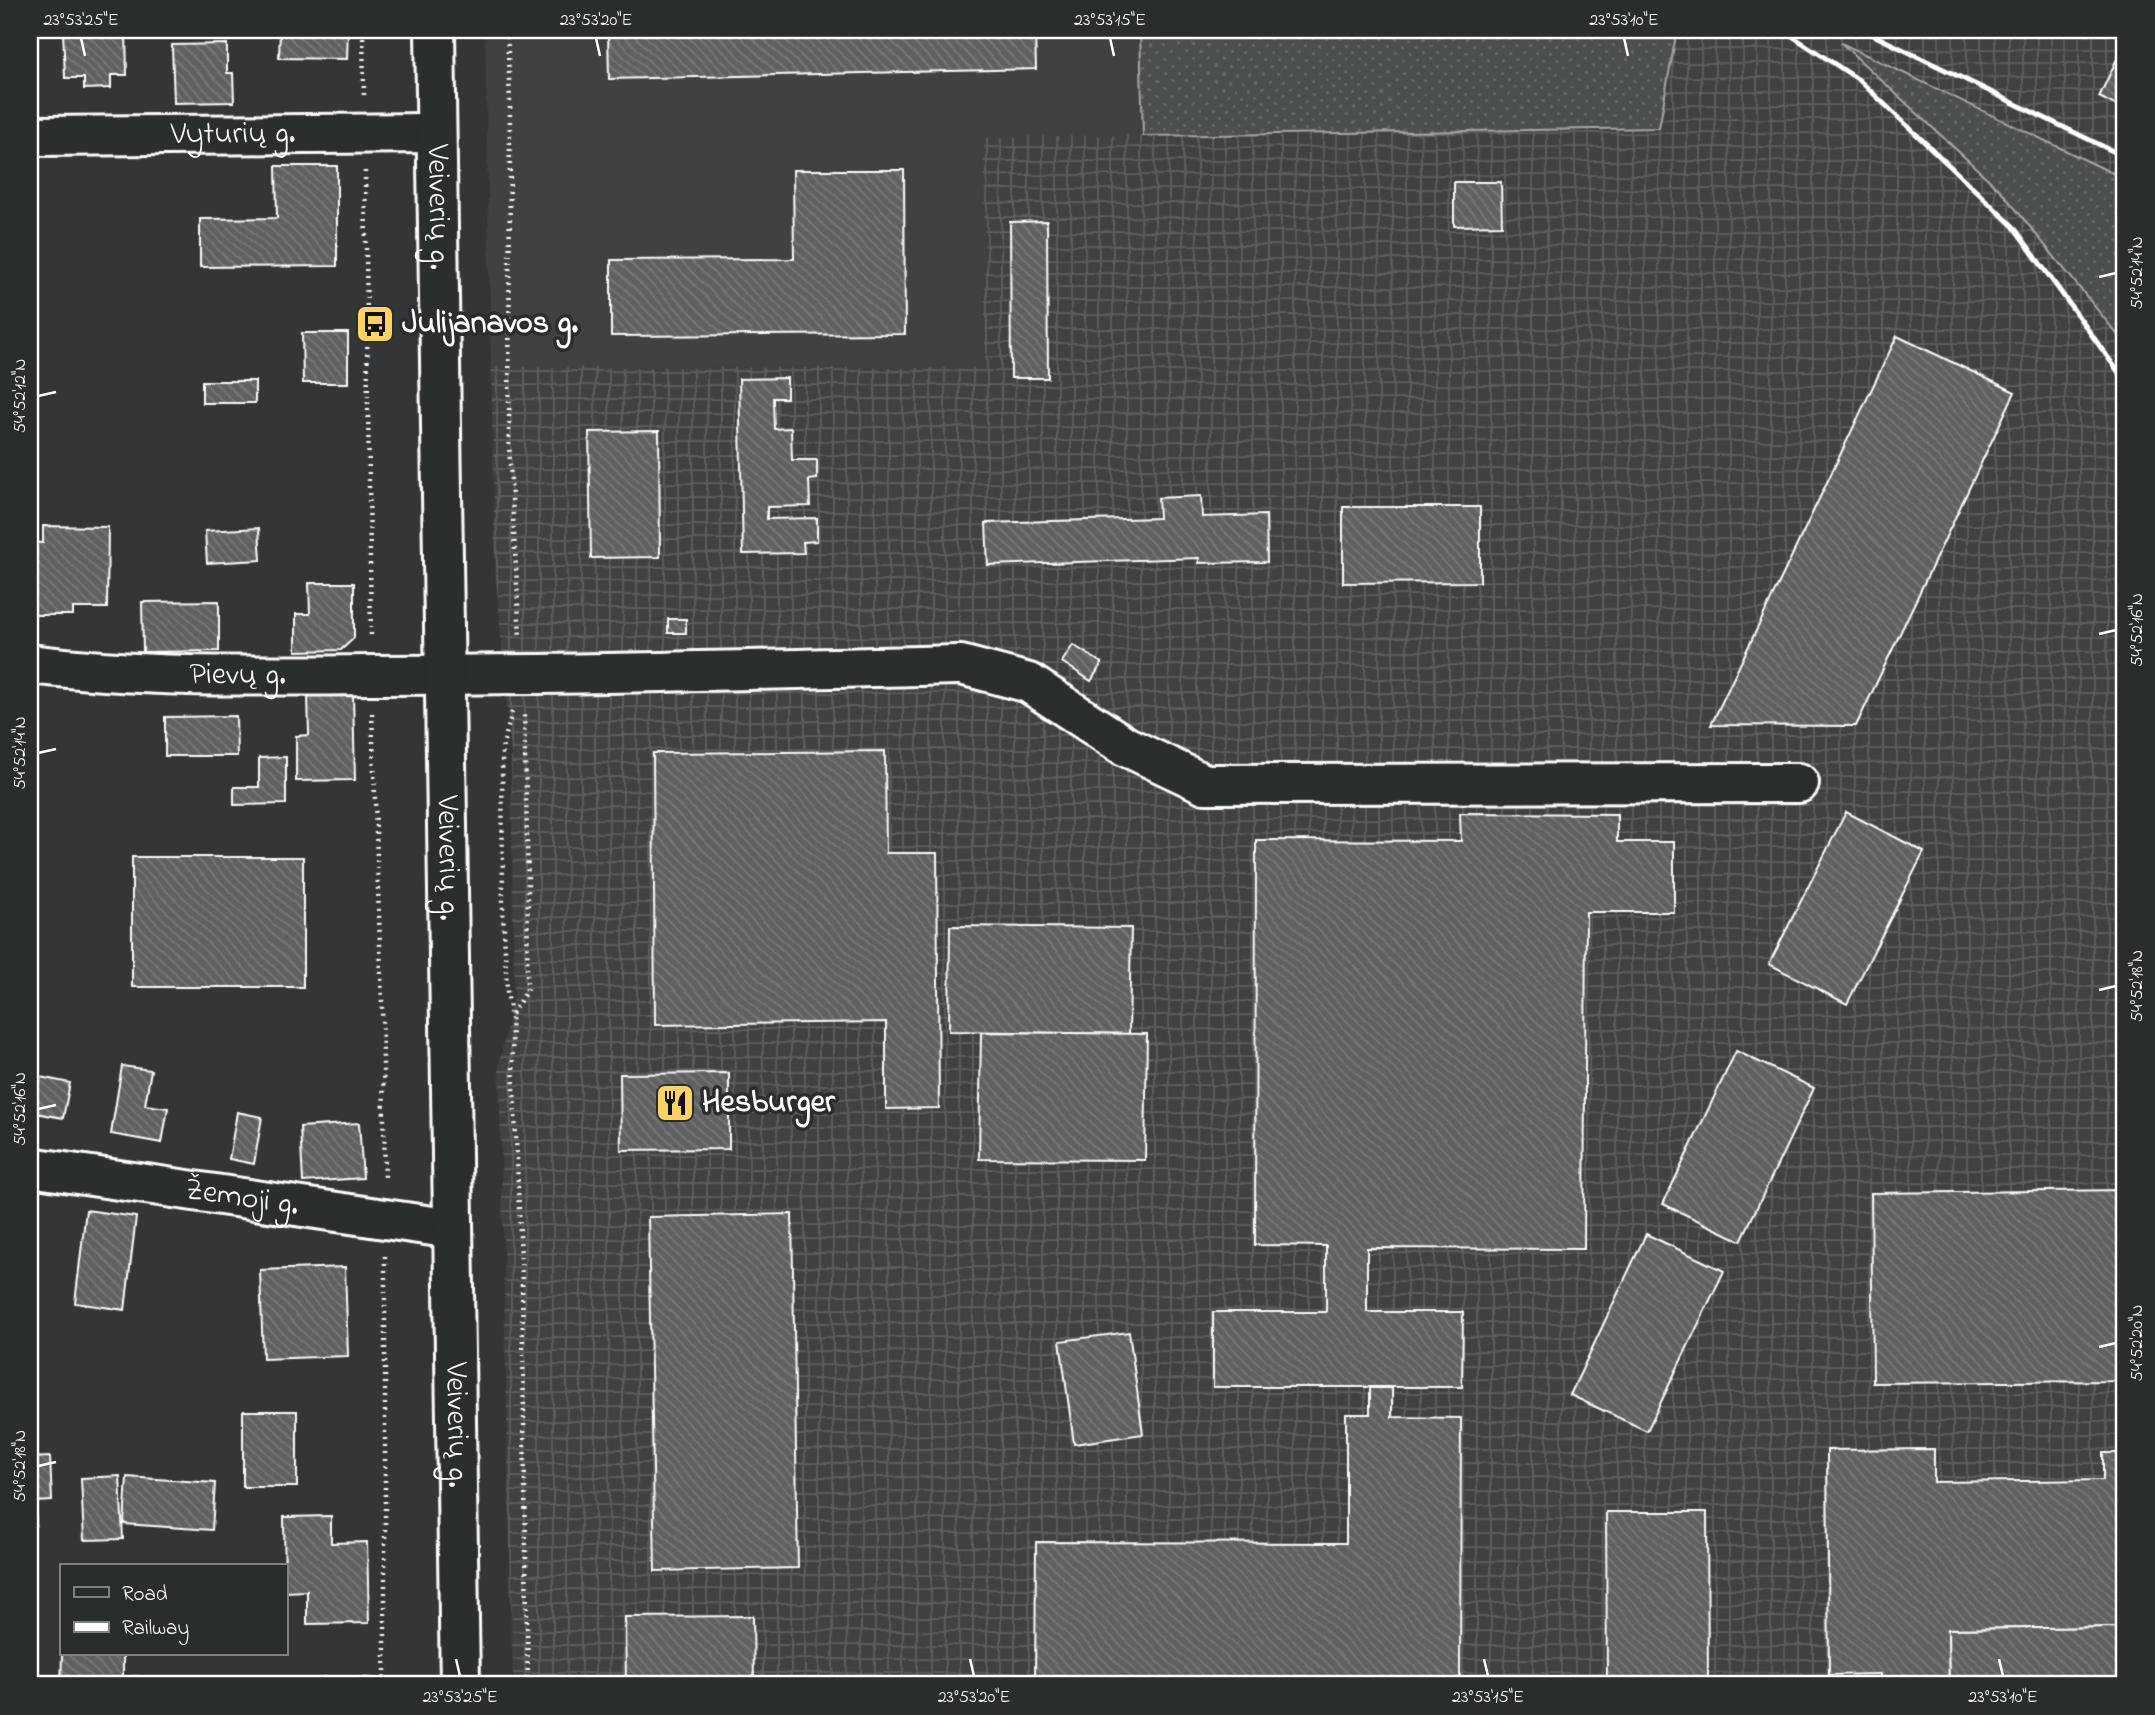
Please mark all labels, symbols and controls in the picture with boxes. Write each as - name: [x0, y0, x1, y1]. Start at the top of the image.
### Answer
- text: 23°53'25"E: [43, 8, 119, 34]
- text: 23°53'20"E: [560, 8, 632, 34]
- text: 23°53'15"E: [1074, 8, 1146, 34]
- text: 23°53'10"E: [1589, 8, 1659, 34]
- street label: Vyturių g.: [169, 111, 296, 158]
- street label: Veiverių g.: [413, 143, 462, 270]
- text: 54°52'14"N: [2125, 236, 2151, 310]
- place label: Julijanavos g.: [402, 301, 578, 349]
- bus stop icon: Julijanavos g.: [354, 303, 396, 345]
- text: 54°52'12"N: [8, 359, 34, 433]
- text: 54°52'16"N: [2125, 593, 2151, 667]
- street label: Pievų g.: [189, 651, 286, 699]
- text: 54°52'14"N: [8, 716, 34, 790]
- street label: Veiverių g.: [423, 794, 472, 921]
- text: 54°52'18"N: [2125, 950, 2151, 1022]
- text: 54°52'16"N: [8, 1072, 34, 1146]
- place label: Hesburger: [702, 1080, 836, 1128]
- restaurant icon: Hesburger: [654, 1082, 696, 1124]
- street label: Žemoji g.: [182, 1166, 302, 1230]
- text: 54°52'20"N: [2125, 1305, 2151, 1381]
- street label: Veiverių g.: [432, 1361, 481, 1488]
- text: 54°52'18"N: [8, 1430, 34, 1502]
- legend: [60, 1564, 287, 1656]
- text: Road: [122, 1580, 168, 1610]
- text: Railway: [122, 1614, 189, 1646]
- text: 23°53'25"E: [422, 1685, 498, 1711]
- text: 23°53'20"E: [938, 1685, 1010, 1711]
- text: 23°53'15"E: [1452, 1685, 1524, 1711]
- text: 23°53'10"E: [1968, 1685, 2038, 1711]

